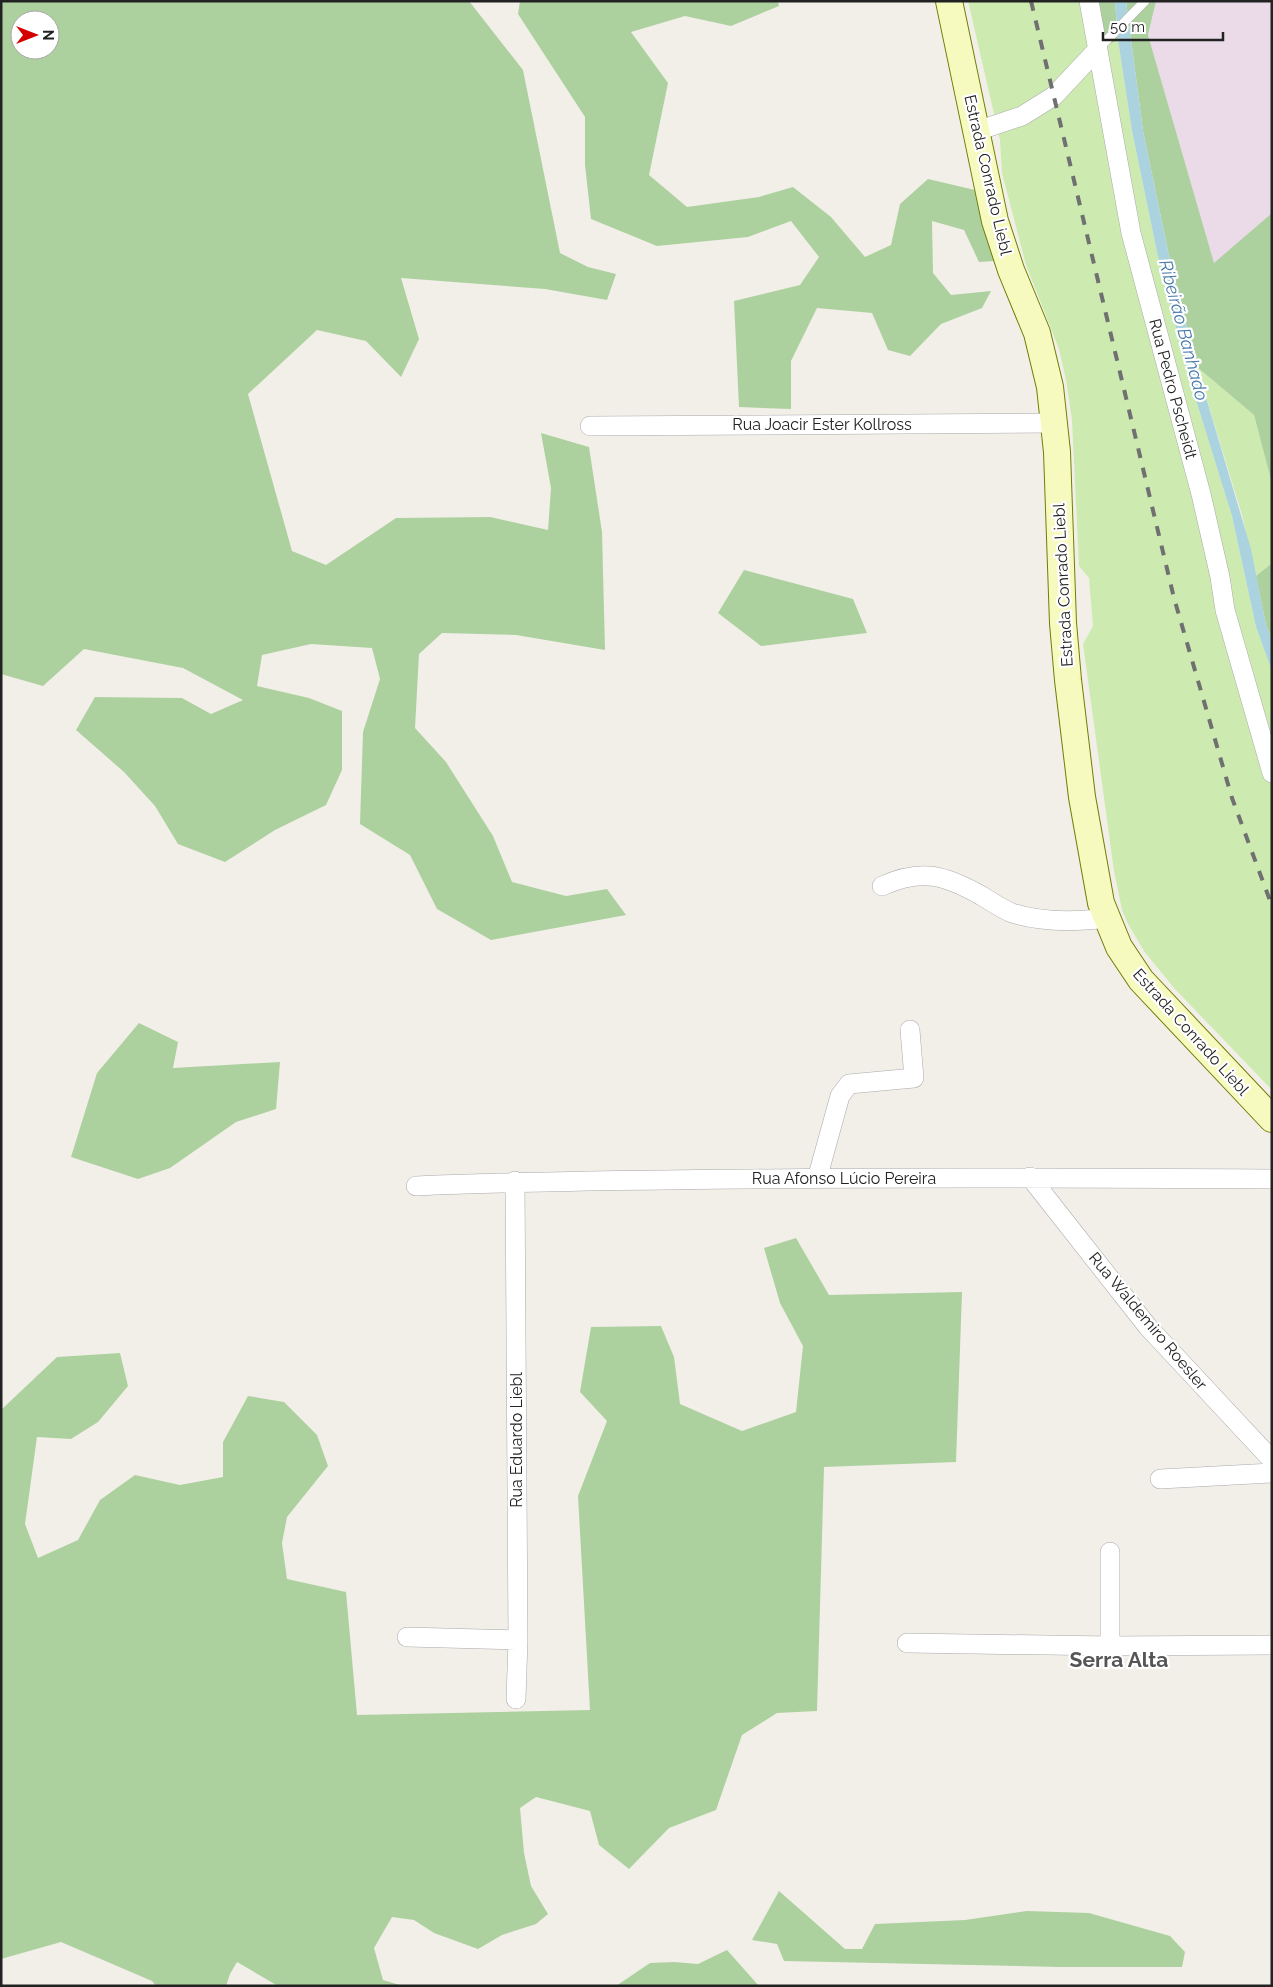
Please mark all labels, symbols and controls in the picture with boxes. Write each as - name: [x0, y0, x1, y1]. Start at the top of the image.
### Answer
- north arrow: [10, 10, 60, 60]
- scale bar: [1103, 10, 1223, 42]
- text: 50 m: [1110, 18, 1145, 36]
- text: N: [40, 30, 56, 40]
- street label: Estrada Conrado Liebl: [960, 93, 1016, 258]
- water label: Ribeirão Banhado: [1155, 257, 1213, 403]
- street label: Rua Pedro Pscheidt: [1145, 317, 1201, 462]
- street label: Rua Joacir Ester Kollross: [732, 415, 912, 434]
- street label: Estrada Conrado Liebl: [1049, 502, 1077, 667]
- street label: Estrada Conrado Liebl: [1129, 965, 1253, 1100]
- street label: Rua Afonso Lúcio Pereira: [752, 1169, 936, 1188]
- street label: Rua Waldemiro Roesler: [1085, 1248, 1211, 1394]
- street label: Rua Eduardo Liebl: [507, 1372, 526, 1508]
- district label: Serra Alta: [1070, 1647, 1168, 1672]

